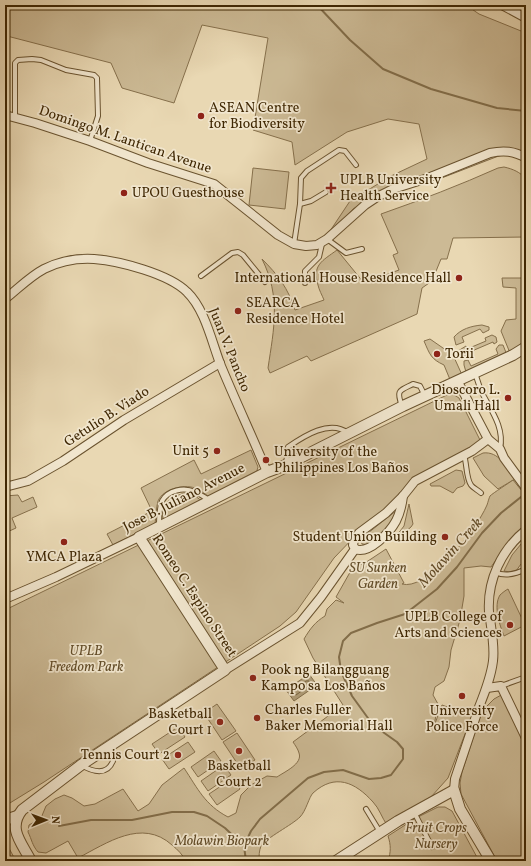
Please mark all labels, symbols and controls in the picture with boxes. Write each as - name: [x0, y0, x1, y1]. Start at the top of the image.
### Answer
- place label: ASEAN Centre for Biodiversity: [209, 99, 305, 134]
- street label: Domingo M. Lantican Avenue: [36, 101, 214, 179]
- marker: ASEAN Centre for Biodiversity: [196, 111, 206, 121]
- place label: UPLB University Health Service: [340, 171, 442, 206]
- marker: UPLB University Health Service: [325, 182, 337, 194]
- place label: UPOU Guesthouse: [132, 184, 244, 203]
- marker: UPOU Guesthouse: [119, 188, 129, 198]
- place label: International House Residence Hall: [234, 269, 451, 288]
- marker: International House Residence Hall: [454, 273, 464, 283]
- place label: SEARCA Residence Hotel: [246, 294, 344, 329]
- street label: Juan V. Pancho: [203, 305, 255, 395]
- marker: SEARCA Residence Hotel: [233, 306, 243, 316]
- place label: Torii: [445, 345, 474, 364]
- marker: Torii: [432, 349, 442, 359]
- place label: Dioscoro L. Umali Hall: [431, 381, 500, 416]
- street label: Getulio B. Viado: [61, 382, 153, 452]
- marker: Dioscoro L. Umali Hall: [503, 393, 513, 403]
- place label: Unit 5: [173, 442, 209, 461]
- place label: University of the Philippines Los Baños: [274, 443, 409, 478]
- marker: Unit 5: [212, 446, 222, 456]
- marker: University of the Philippines Los Baños: [261, 455, 271, 465]
- street label: Jose B. Juliano Avenue: [120, 459, 249, 537]
- water label: Molawin Creek: [413, 513, 488, 593]
- place label: Student Union Building: [293, 528, 437, 547]
- street label: Romeo C. Espino Street: [147, 531, 241, 661]
- marker: Student Union Building: [440, 532, 450, 542]
- marker: YMCA Plaza: [59, 537, 69, 547]
- place label: YMCA Plaza: [26, 548, 102, 567]
- park label: SU Sunken Garden: [349, 559, 407, 594]
- place label: UPLB College of Arts and Sciences: [394, 608, 503, 643]
- marker: UPLB College of Arts and Sciences: [505, 620, 515, 630]
- park label: UPLB Freedom Park: [48, 642, 124, 677]
- place label: Pook ng Bilangguang Kampo sa Los Baños: [261, 661, 390, 696]
- marker: Pook ng Bilangguang Kampo sa Los Baños: [248, 673, 258, 683]
- marker: University Police Force: [457, 691, 467, 701]
- place label: Charles Fuller Baker Memorial Hall: [265, 701, 393, 736]
- place label: University Police Force: [426, 702, 499, 737]
- place label: Basketball Court 1: [148, 705, 212, 740]
- marker: Charles Fuller Baker Memorial Hall: [252, 713, 262, 723]
- marker: Basketball Court 1: [215, 717, 225, 727]
- place label: Tennis Court 2: [81, 746, 170, 765]
- marker: Basketball Court 2: [234, 746, 244, 756]
- marker: Tennis Court 2: [173, 750, 183, 760]
- place label: Basketball Court 2: [207, 757, 271, 792]
- north arrow: [26, 800, 66, 840]
- text: N: [47, 816, 62, 824]
- park label: Fruit Crops Nursery: [405, 819, 467, 854]
- park label: Molawin Biopark: [174, 832, 270, 851]

